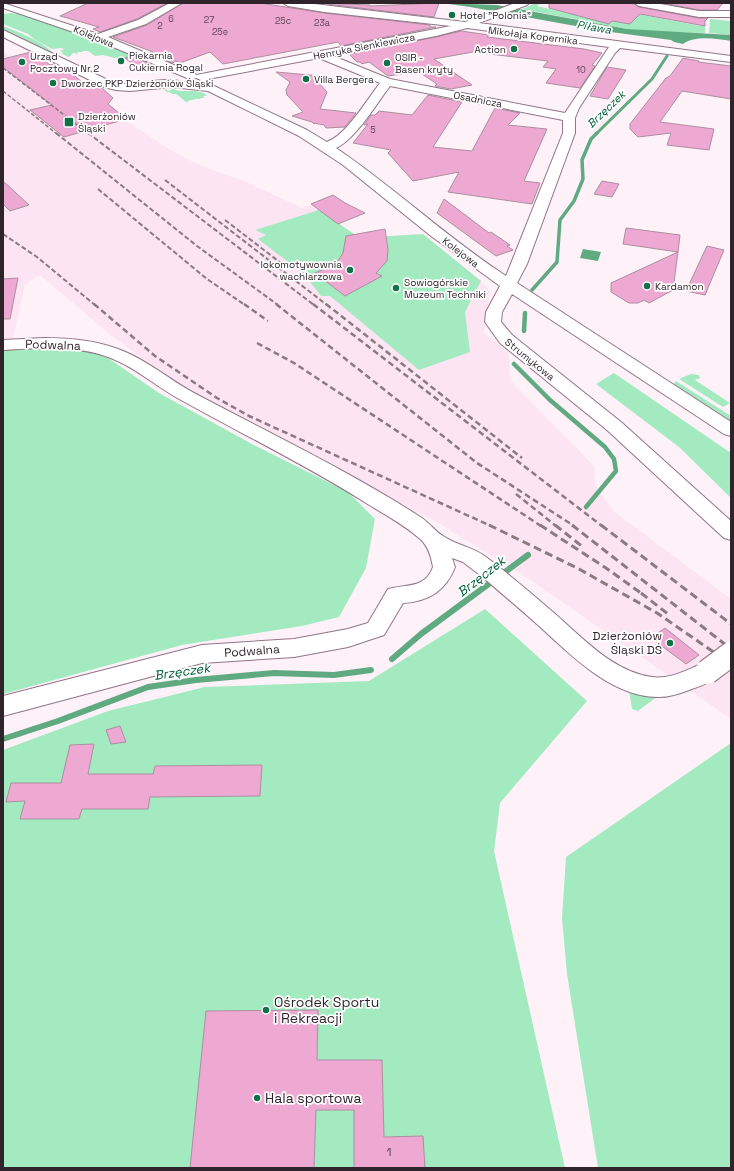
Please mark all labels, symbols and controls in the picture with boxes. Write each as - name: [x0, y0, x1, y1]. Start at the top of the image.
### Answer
- place label: Hotel "Polonia": [460, 9, 531, 22]
- marker: Hotel "Polonia": [447, 10, 457, 20]
- house number: 6: [168, 13, 174, 25]
- house number: 27: [204, 14, 214, 26]
- house number: 25c: [275, 15, 291, 27]
- house number: 23a: [314, 17, 330, 29]
- water label: Piława: [576, 17, 613, 37]
- house number: 2: [157, 20, 163, 32]
- street label: Kolejowa: [72, 22, 116, 51]
- street label: Mikołaja Kopernika: [487, 24, 579, 47]
- house number: 25e: [212, 26, 228, 38]
- street label: Henryka Sienkiewicza: [312, 30, 416, 63]
- place label: Action: [475, 43, 506, 56]
- marker: Action: [509, 44, 519, 54]
- place label: Piekarnia Cukiernia Rogal: [129, 49, 203, 74]
- place label: Urząd Pocztowy Nr 2: [30, 50, 99, 75]
- place label: OSIR - Basen kryty: [395, 51, 453, 76]
- marker: Piekarnia Cukiernia Rogal: [116, 56, 126, 66]
- marker: Urząd Pocztowy Nr 2: [17, 57, 27, 67]
- marker: OSIR - Basen kryty: [382, 58, 392, 68]
- house number: 10: [576, 64, 586, 76]
- place label: Villa Bergera: [314, 73, 374, 86]
- marker: Villa Bergera: [301, 74, 311, 84]
- place label: Dworzec PKP Dzierżoniów Śląski: [61, 77, 213, 90]
- marker: Dworzec PKP Dzierżoniów Śląski: [48, 78, 58, 88]
- water label: Brzęczek: [584, 87, 629, 131]
- street label: Osadnicza: [452, 88, 504, 111]
- place label: Dzierżoniów Śląski: [78, 110, 136, 135]
- marker: Dzierżoniów Śląski: [63, 116, 75, 128]
- house number: 5: [370, 124, 376, 136]
- street label: Kolejowa: [440, 234, 482, 271]
- place label: lokomotywownia wachlarzowa: [260, 258, 342, 283]
- marker: lokomotywownia wachlarzowa: [345, 265, 355, 275]
- place label: Sowiogórskie Muzeum Techniki: [404, 276, 486, 301]
- place label: Kardamon: [655, 280, 704, 293]
- marker: Kardamon: [642, 281, 652, 291]
- marker: Sowiogórskie Muzeum Techniki: [391, 283, 401, 293]
- street label: Strumykowa: [502, 335, 557, 384]
- street label: Podwalna: [25, 336, 81, 354]
- water label: Brzęczek: [454, 551, 510, 600]
- place label: Dzierżoniów Śląski DŚ: [593, 628, 662, 658]
- marker: Dzierżoniów Śląski DŚ: [665, 638, 675, 648]
- street label: Podwalna: [224, 641, 280, 661]
- water label: Brzęczek: [153, 659, 213, 684]
- place label: Ośrodek Sportu i Rekreacji: [274, 993, 379, 1027]
- marker: Ośrodek Sportu i Rekreacji: [261, 1005, 271, 1015]
- place label: Hala sportowa: [265, 1089, 361, 1107]
- marker: Hala sportowa: [252, 1093, 262, 1103]
- house number: 1: [386, 1144, 392, 1160]

